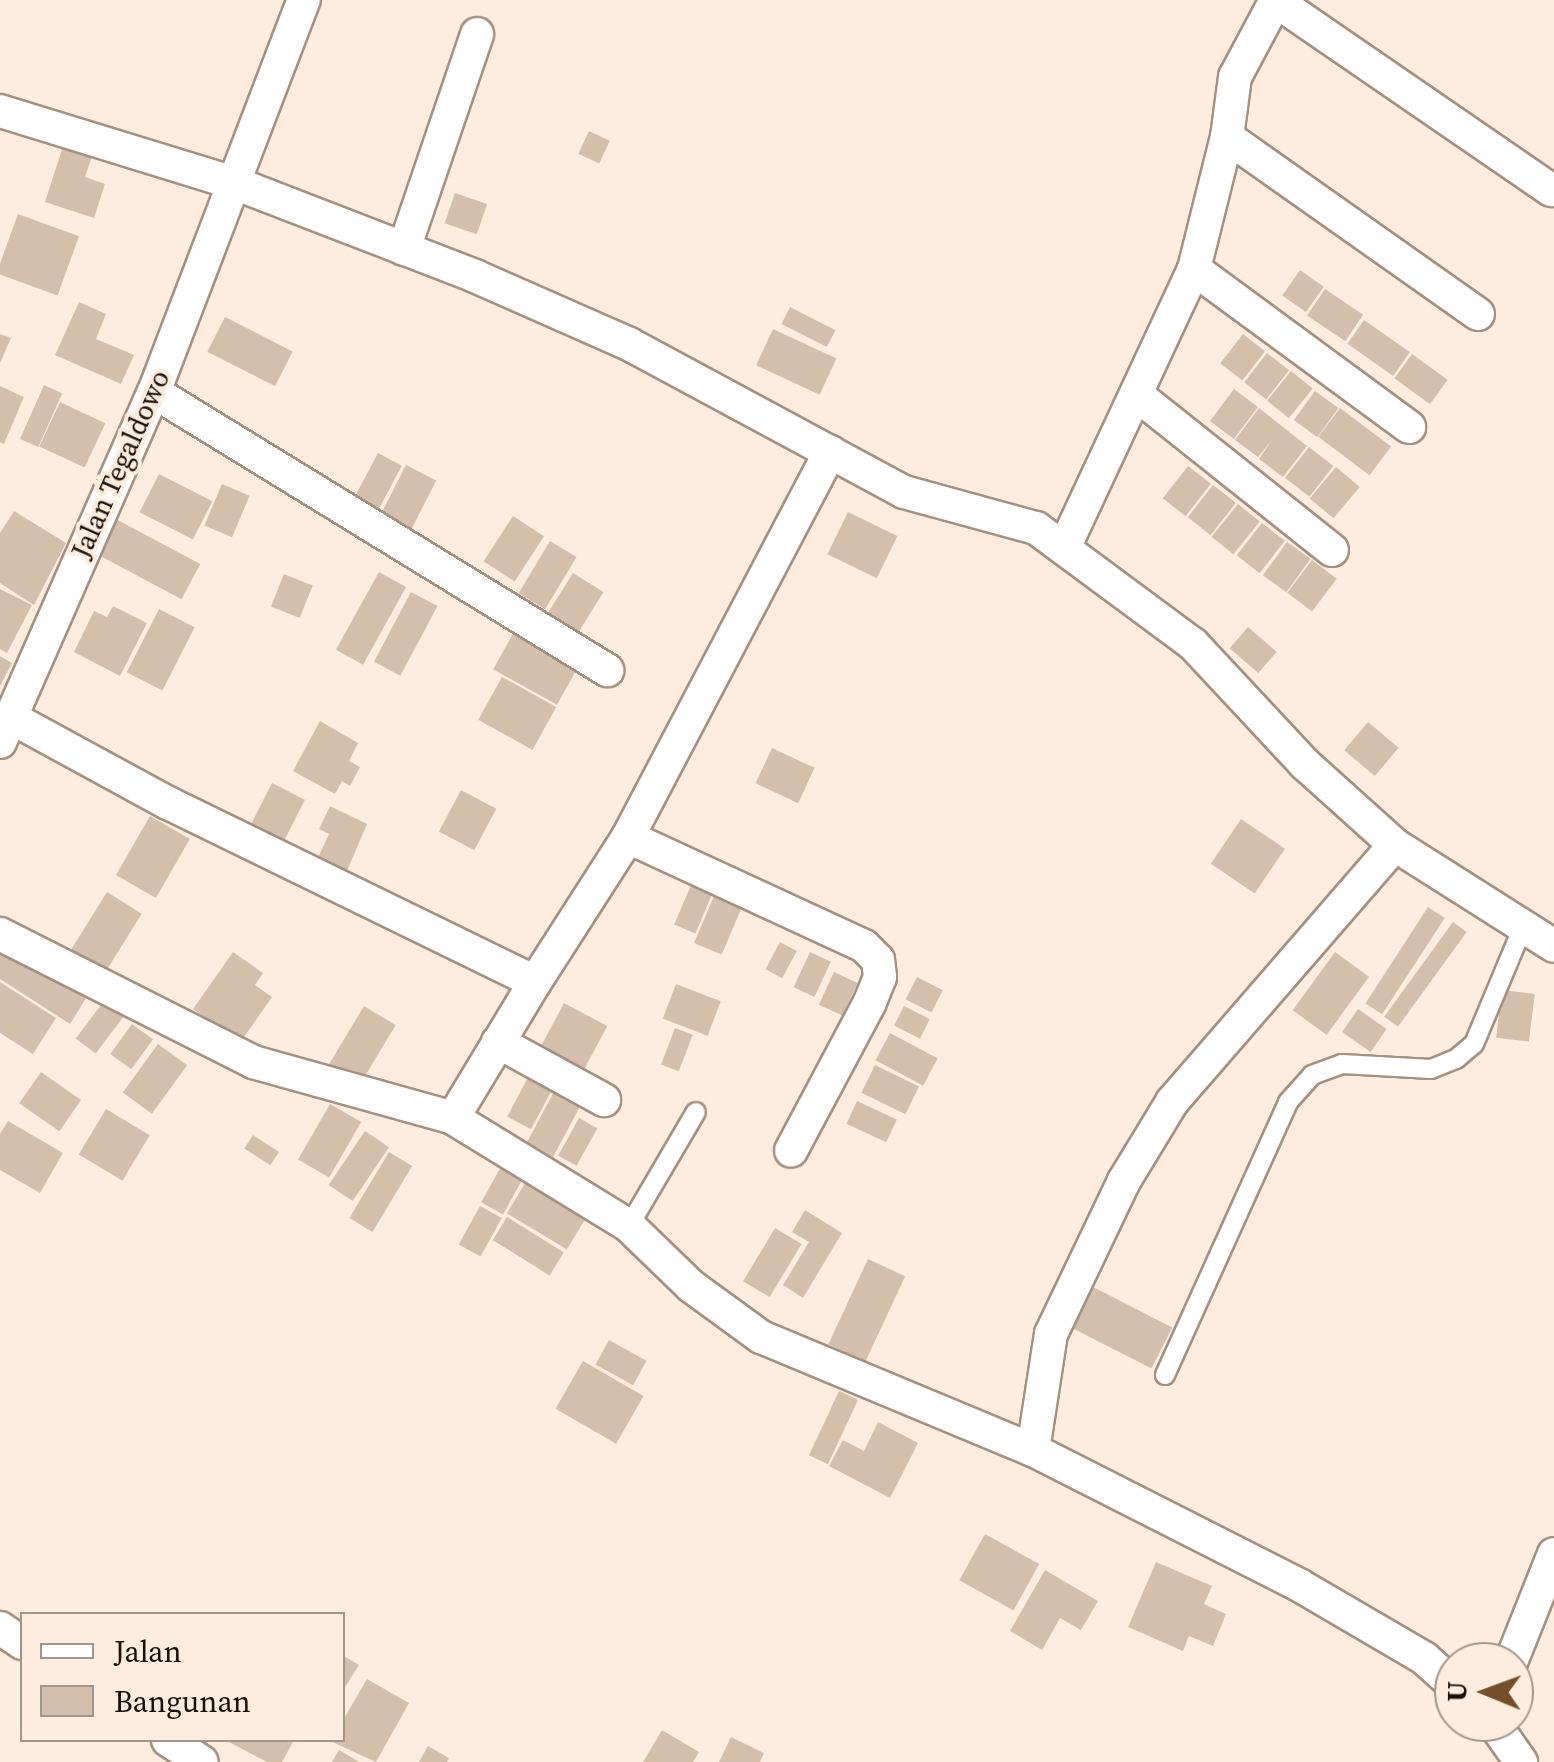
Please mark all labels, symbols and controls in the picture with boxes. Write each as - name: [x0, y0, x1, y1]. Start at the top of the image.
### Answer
- street label: Jalan Tegaldowo: [63, 364, 177, 564]
- legend: [20, 1612, 345, 1742]
- text: Jalan: [114, 1631, 182, 1672]
- north arrow: [1434, 1642, 1534, 1742]
- text: Bangunan: [114, 1681, 251, 1722]
- text: U: [1437, 1681, 1475, 1702]

